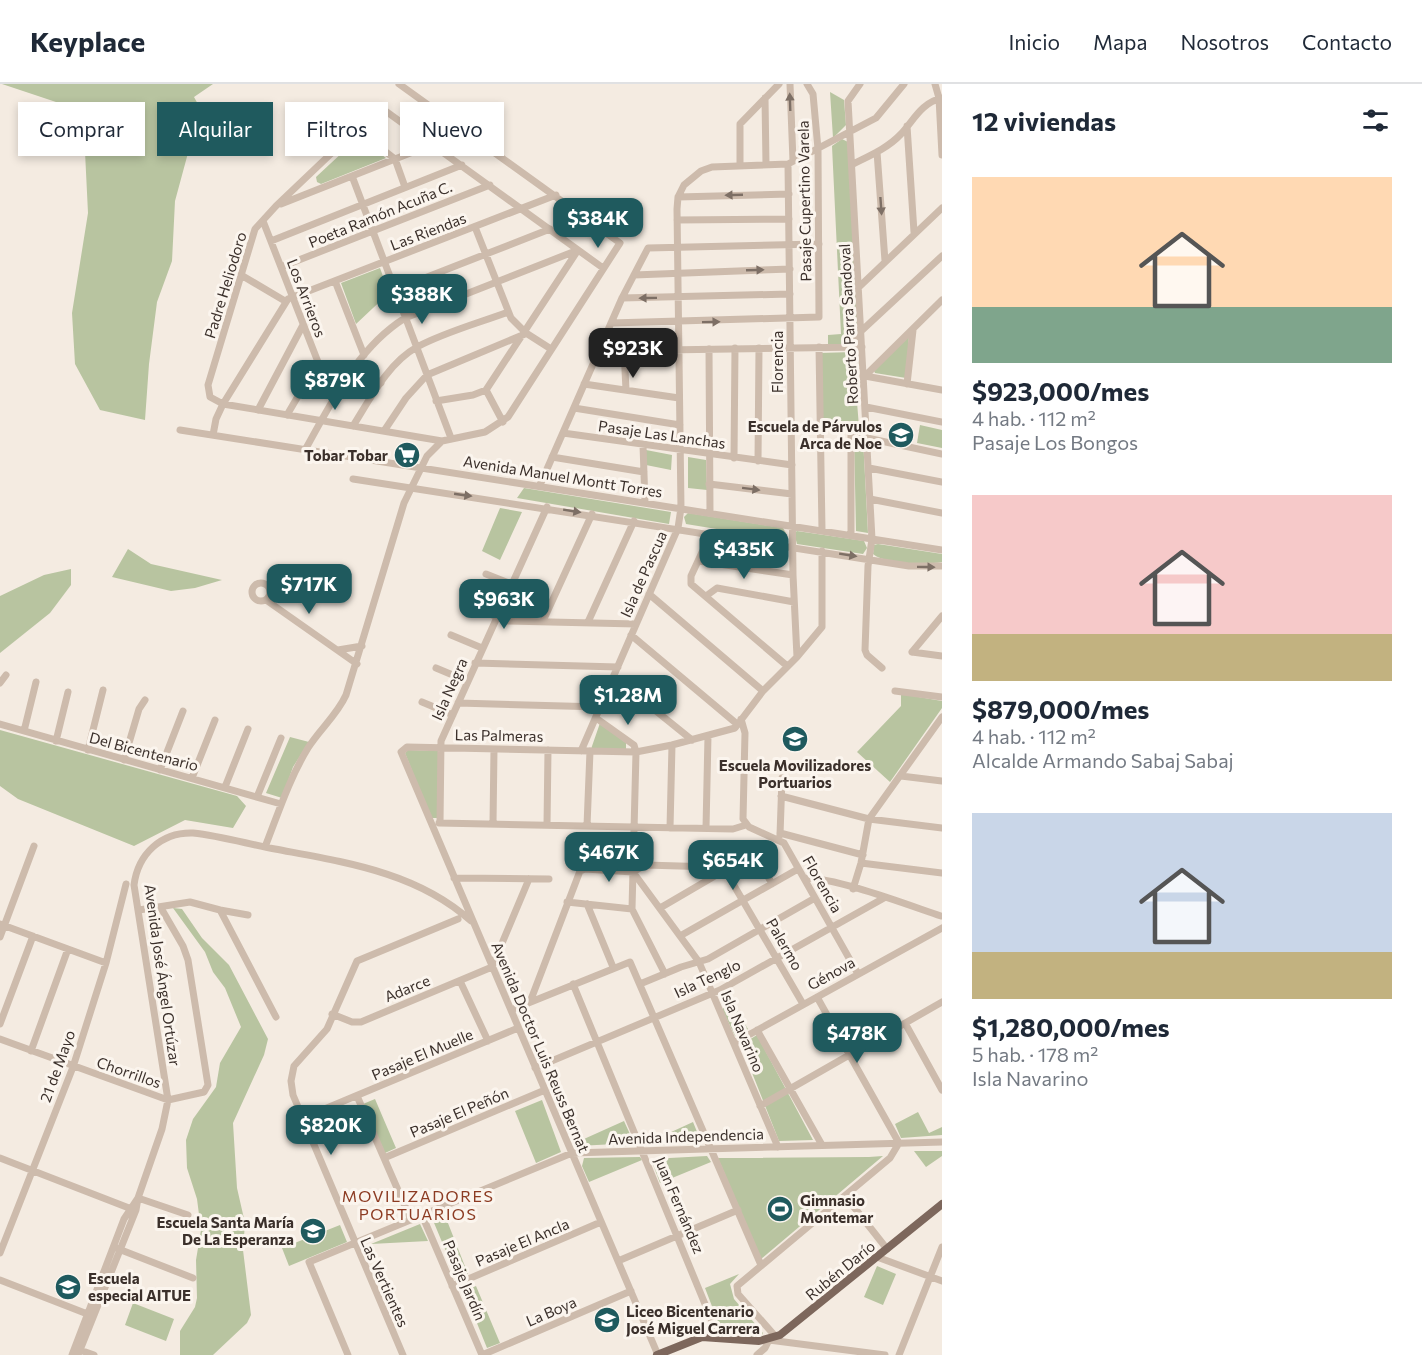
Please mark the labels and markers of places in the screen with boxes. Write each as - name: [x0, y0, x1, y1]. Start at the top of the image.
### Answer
- pin: $384K: [556, 198, 640, 249]
- pin: $388K: [380, 274, 464, 325]
- pin: $923K: [591, 328, 675, 379]
- pin: $879K: [293, 360, 377, 411]
- place label: Escuela de Párvulos Arca de Noe: [748, 417, 882, 452]
- school or university icon: Escuela de Párvulos Arca de Noe: [886, 420, 916, 450]
- supermarket icon: Tobar Tobar: [392, 440, 422, 470]
- place label: Tobar Tobar: [304, 446, 388, 464]
- pin: $435K: [702, 529, 786, 580]
- pin: $717K: [267, 564, 351, 615]
- pin: $963K: [462, 579, 546, 630]
- pin: $1.28M: [579, 675, 677, 726]
- school or university icon: Escuela Movilizadores Portuarios: [780, 724, 810, 754]
- place label: Escuela Movilizadores Portuarios: [719, 756, 871, 791]
- pin: $467K: [567, 832, 651, 883]
- pin: $654K: [691, 840, 775, 891]
- pin: $478K: [815, 1013, 899, 1064]
- pin: $820K: [289, 1105, 373, 1156]
- place label: Gimnasio Montemar: [800, 1191, 873, 1226]
- sports icon: Gimnasio Montemar: [765, 1194, 795, 1224]
- place label: Escuela Santa María De La Esperanza: [156, 1213, 294, 1248]
- school or university icon: Escuela Santa María De La Esperanza: [298, 1216, 328, 1246]
- place label: Escuela especial AITUE: [88, 1269, 191, 1304]
- school or university icon: Escuela especial AITUE: [53, 1272, 83, 1302]
- place label: Liceo Bicentenario José Miguel Carrera: [626, 1302, 760, 1337]
- school or university icon: Liceo Bicentenario José Miguel Carrera: [592, 1305, 622, 1335]

